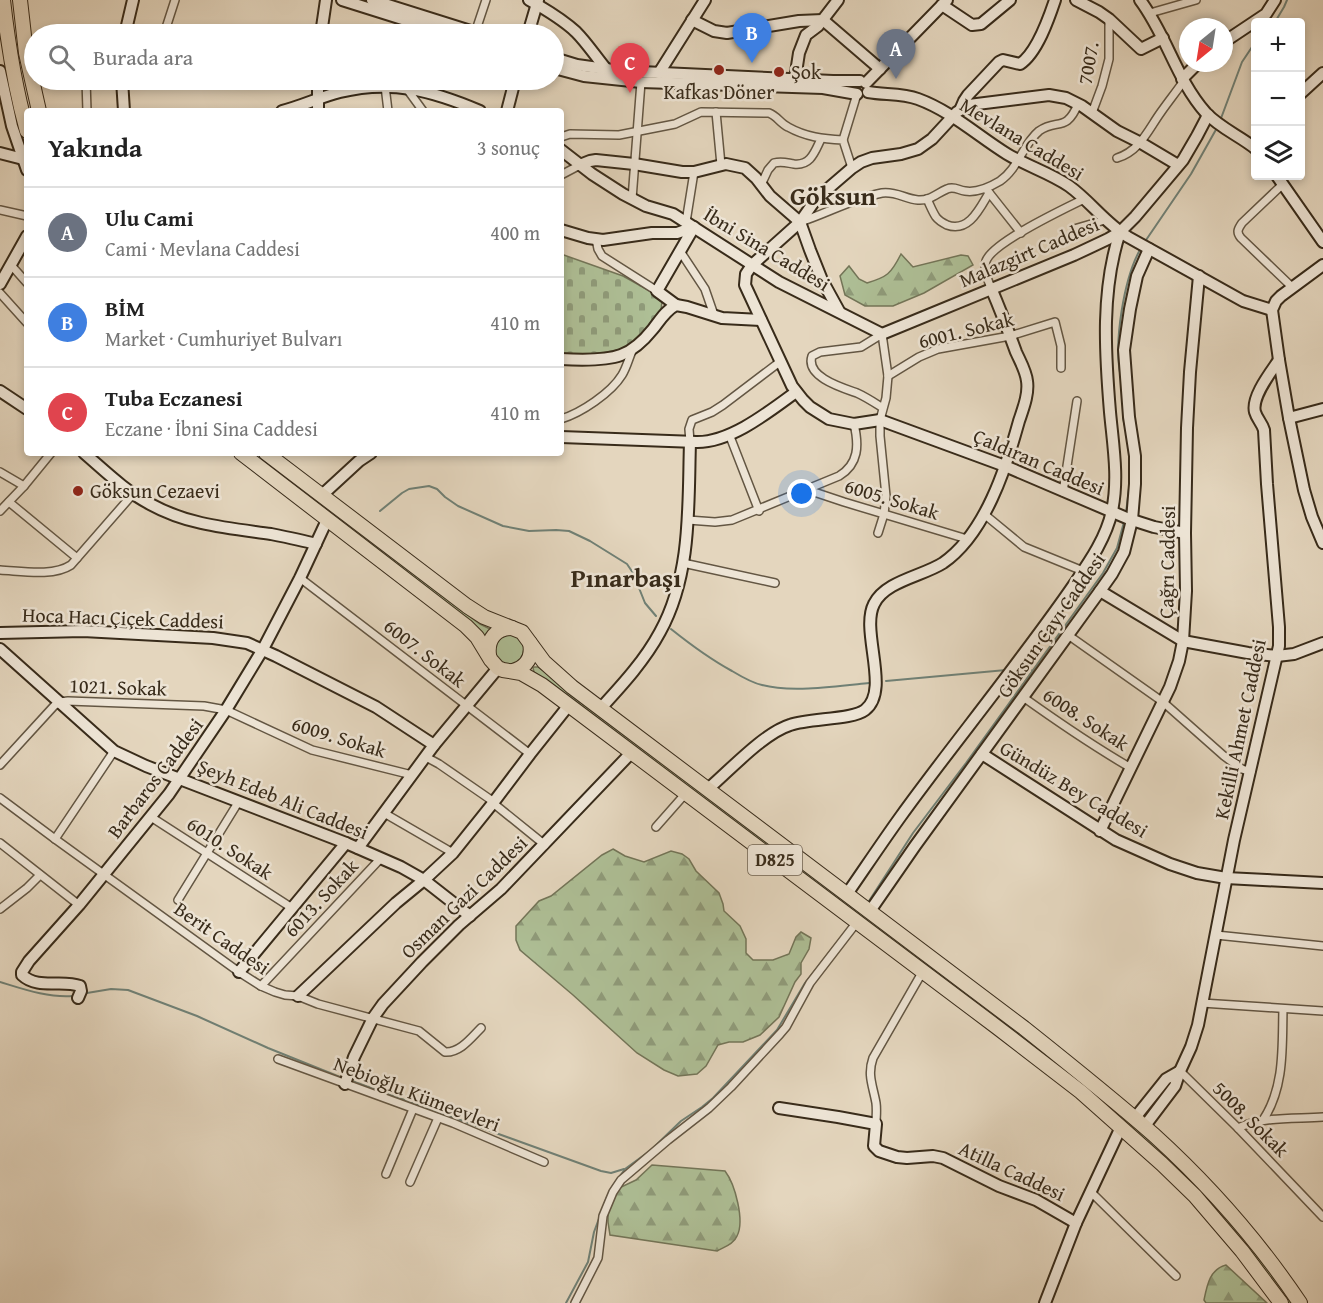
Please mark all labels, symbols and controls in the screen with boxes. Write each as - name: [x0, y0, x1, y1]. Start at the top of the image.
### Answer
- pin: B: [732, 14, 771, 63]
- north arrow: [1179, 18, 1233, 72]
- map controls: [1251, 18, 1305, 180]
- button: +: [1251, 18, 1305, 72]
- search box: [24, 24, 564, 90]
- pin: A: [876, 29, 916, 79]
- street label: 7007.: [1069, 39, 1106, 87]
- icon: search: [45, 41, 78, 74]
- text: Burada ara: [93, 41, 193, 73]
- pin: C: [610, 44, 650, 93]
- place label: Şok: [791, 57, 822, 86]
- marker: Kafkas Döner: [712, 63, 726, 77]
- marker: Şok: [772, 65, 786, 79]
- button: −: [1251, 72, 1305, 126]
- place label: Kafkas Döner: [664, 77, 774, 106]
- street label: Mevlana Caddesi: [955, 90, 1090, 187]
- button: layers: [1251, 126, 1305, 180]
- text: Yakında: [48, 128, 142, 167]
- text: 3 sonuç: [477, 133, 540, 162]
- district label: Göksun: [790, 176, 877, 215]
- street label: İbni Sina Caddesi: [699, 199, 836, 298]
- text: Ulu Cami: [105, 202, 194, 234]
- street label: Malazgirt Caddesi: [954, 209, 1104, 294]
- text: A: [61, 218, 74, 247]
- text: 400 m: [490, 218, 540, 247]
- text: Cami · Mevlana Caddesi: [105, 234, 300, 263]
- text: BİM: [105, 292, 145, 324]
- street label: 6001. Sokak: [915, 303, 1018, 355]
- text: B: [61, 308, 74, 337]
- text: 410 m: [490, 308, 540, 337]
- text: Market · Cumhuriyet Bulvarı: [105, 324, 342, 353]
- text: Tuba Eczanesi: [105, 382, 243, 414]
- text: C: [62, 398, 73, 427]
- text: 410 m: [490, 398, 540, 427]
- text: Eczane · İbni Sina Caddesi: [105, 414, 318, 443]
- street label: Çaldıran Caddesi: [969, 421, 1110, 502]
- street label: 6005. Sokak: [841, 470, 944, 527]
- place label: Göksun Cezaevi: [90, 476, 220, 505]
- your location: [787, 479, 816, 508]
- marker: Göksun Cezaevi: [71, 484, 85, 498]
- street label: Çağrı Caddesi: [1151, 505, 1182, 619]
- street label: Göksun Çayı Caddesi: [990, 546, 1112, 703]
- district label: Pınarbaşı: [571, 558, 681, 597]
- street label: Hoca Hacı Çiçek Caddesi: [22, 599, 225, 636]
- street label: 6007. Sokak: [378, 611, 473, 695]
- street label: Kekilli Ahmet Caddesi: [1206, 636, 1273, 822]
- street label: 1021. Sokak: [69, 670, 168, 703]
- street label: 6008. Sokak: [1037, 680, 1136, 758]
- street label: 6009. Sokak: [288, 708, 391, 765]
- street label: Barbaros Caddesi: [100, 711, 210, 844]
- street label: Gündüz Bey Caddesi: [995, 733, 1154, 845]
- street label: Şeyh Edeb Ali Caddesi: [193, 751, 373, 846]
- street label: 6010. Sokak: [181, 809, 280, 887]
- street label: Osman Gazi Caddesi: [394, 828, 534, 965]
- road number: D825: [748, 845, 802, 875]
- street label: 6013. Sokak: [277, 851, 365, 943]
- street label: Berit Caddesi: [169, 894, 276, 981]
- street label: Nebioğlu Kümeevleri: [330, 1048, 505, 1139]
- street label: 5008. Sokak: [1207, 1074, 1297, 1164]
- street label: Atilla Caddesi: [954, 1133, 1071, 1208]

